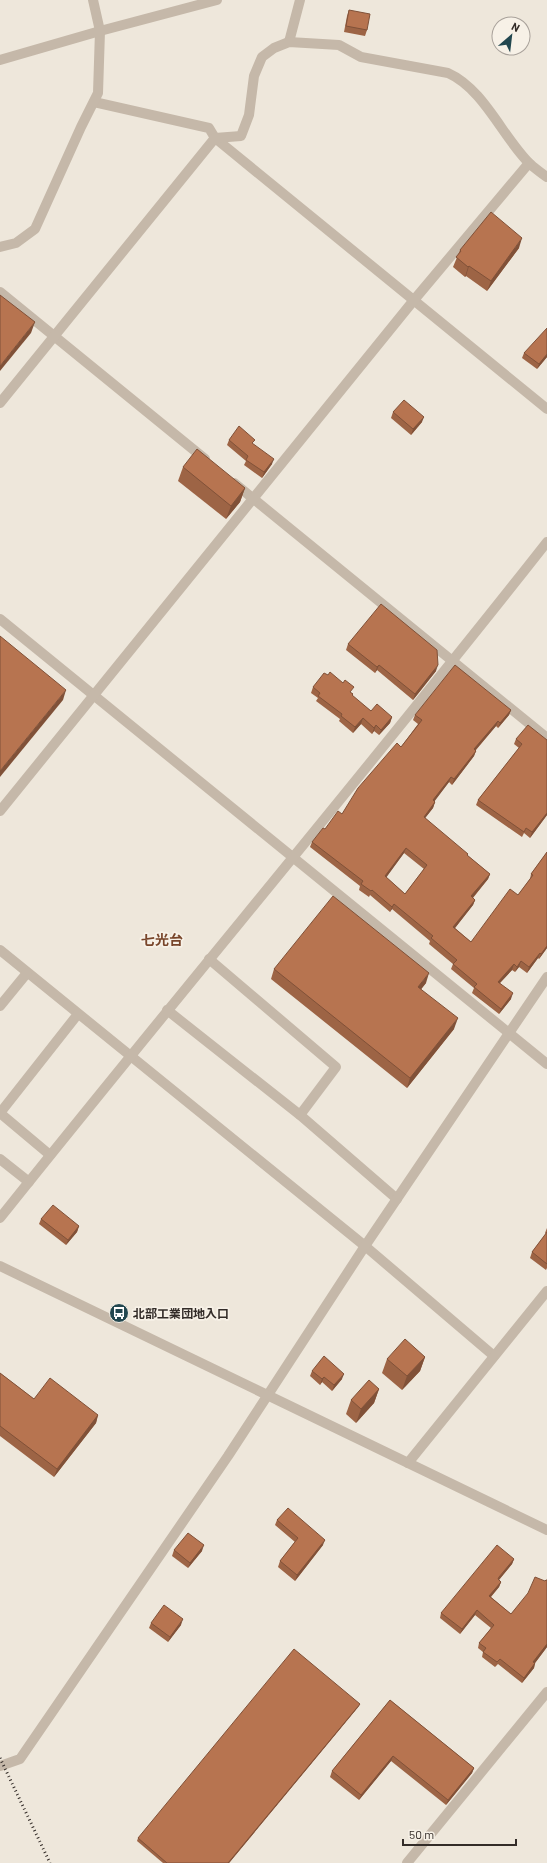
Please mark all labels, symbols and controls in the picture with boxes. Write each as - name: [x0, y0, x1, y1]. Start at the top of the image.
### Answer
- north arrow: [491, 16, 531, 56]
- text: N: [510, 19, 522, 34]
- district label: 七光台: [141, 931, 183, 948]
- bus stop icon: 北部工業団地入口: [108, 1302, 130, 1324]
- place label: 北部工業団地入口: [133, 1306, 229, 1320]
- scale bar: [403, 1821, 516, 1847]
- text: 50 m: [409, 1827, 434, 1841]

